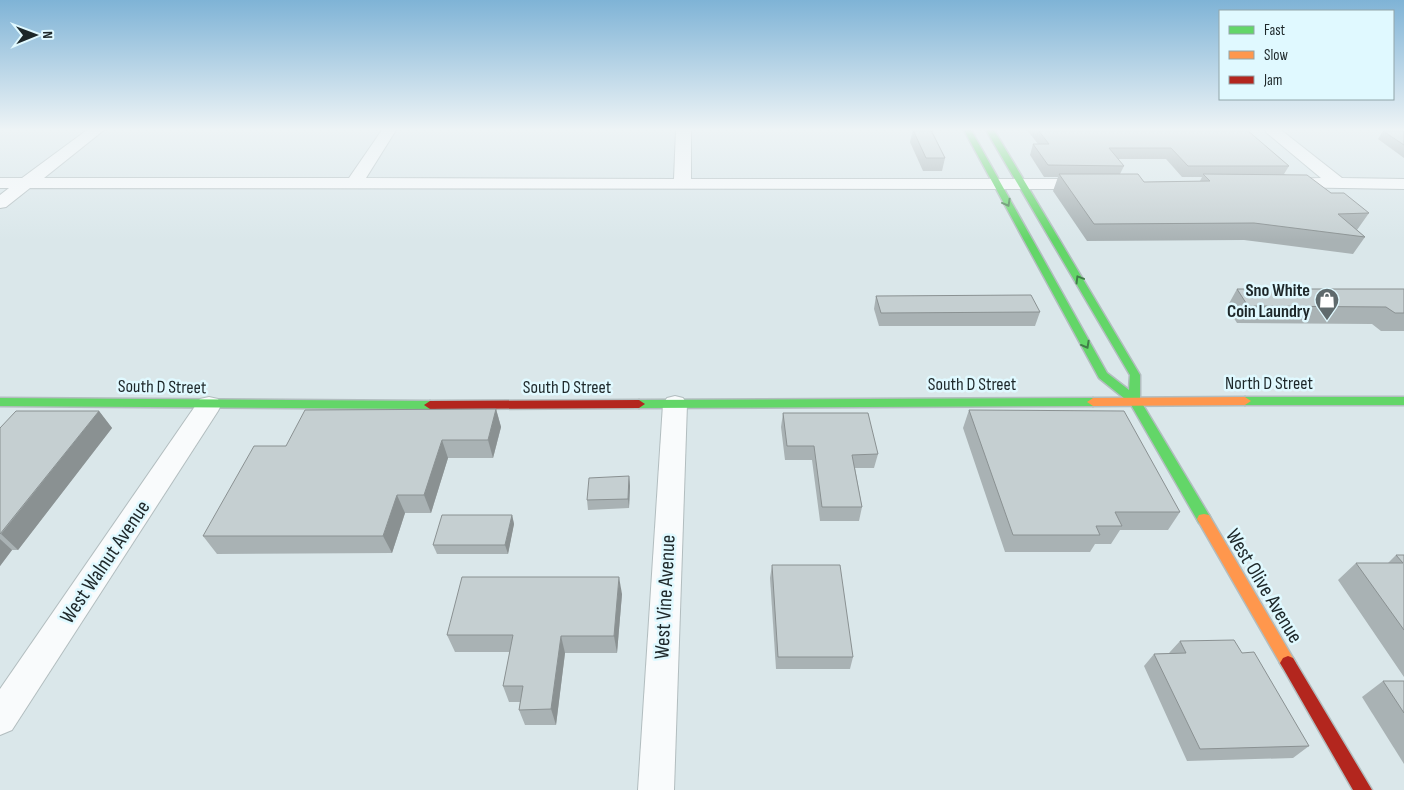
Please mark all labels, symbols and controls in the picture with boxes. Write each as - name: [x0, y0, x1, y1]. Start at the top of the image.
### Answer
- north arrow: [10, 10, 60, 60]
- legend: [1219, 10, 1394, 100]
- text: Fast: [1264, 21, 1286, 40]
- text: N: [39, 31, 56, 39]
- text: Slow: [1264, 46, 1288, 65]
- text: Jam: [1263, 71, 1282, 90]
- one-way arrow: [1001, 198, 1011, 207]
- one-way arrow: [1075, 276, 1085, 285]
- place label: Sno White Coin Laundry: [1227, 280, 1311, 322]
- shop icon: Sno White Coin Laundry: [1314, 287, 1340, 321]
- one-way arrow: [1080, 340, 1090, 349]
- street label: North D Street: [1225, 373, 1313, 394]
- street label: South D Street: [928, 374, 1017, 395]
- street label: South D Street: [118, 376, 207, 398]
- street label: South D Street: [523, 377, 612, 398]
- street label: West Walnut Avenue: [55, 496, 155, 628]
- street label: West Olive Avenue: [1220, 524, 1308, 648]
- street label: West Vine Avenue: [649, 534, 681, 660]

